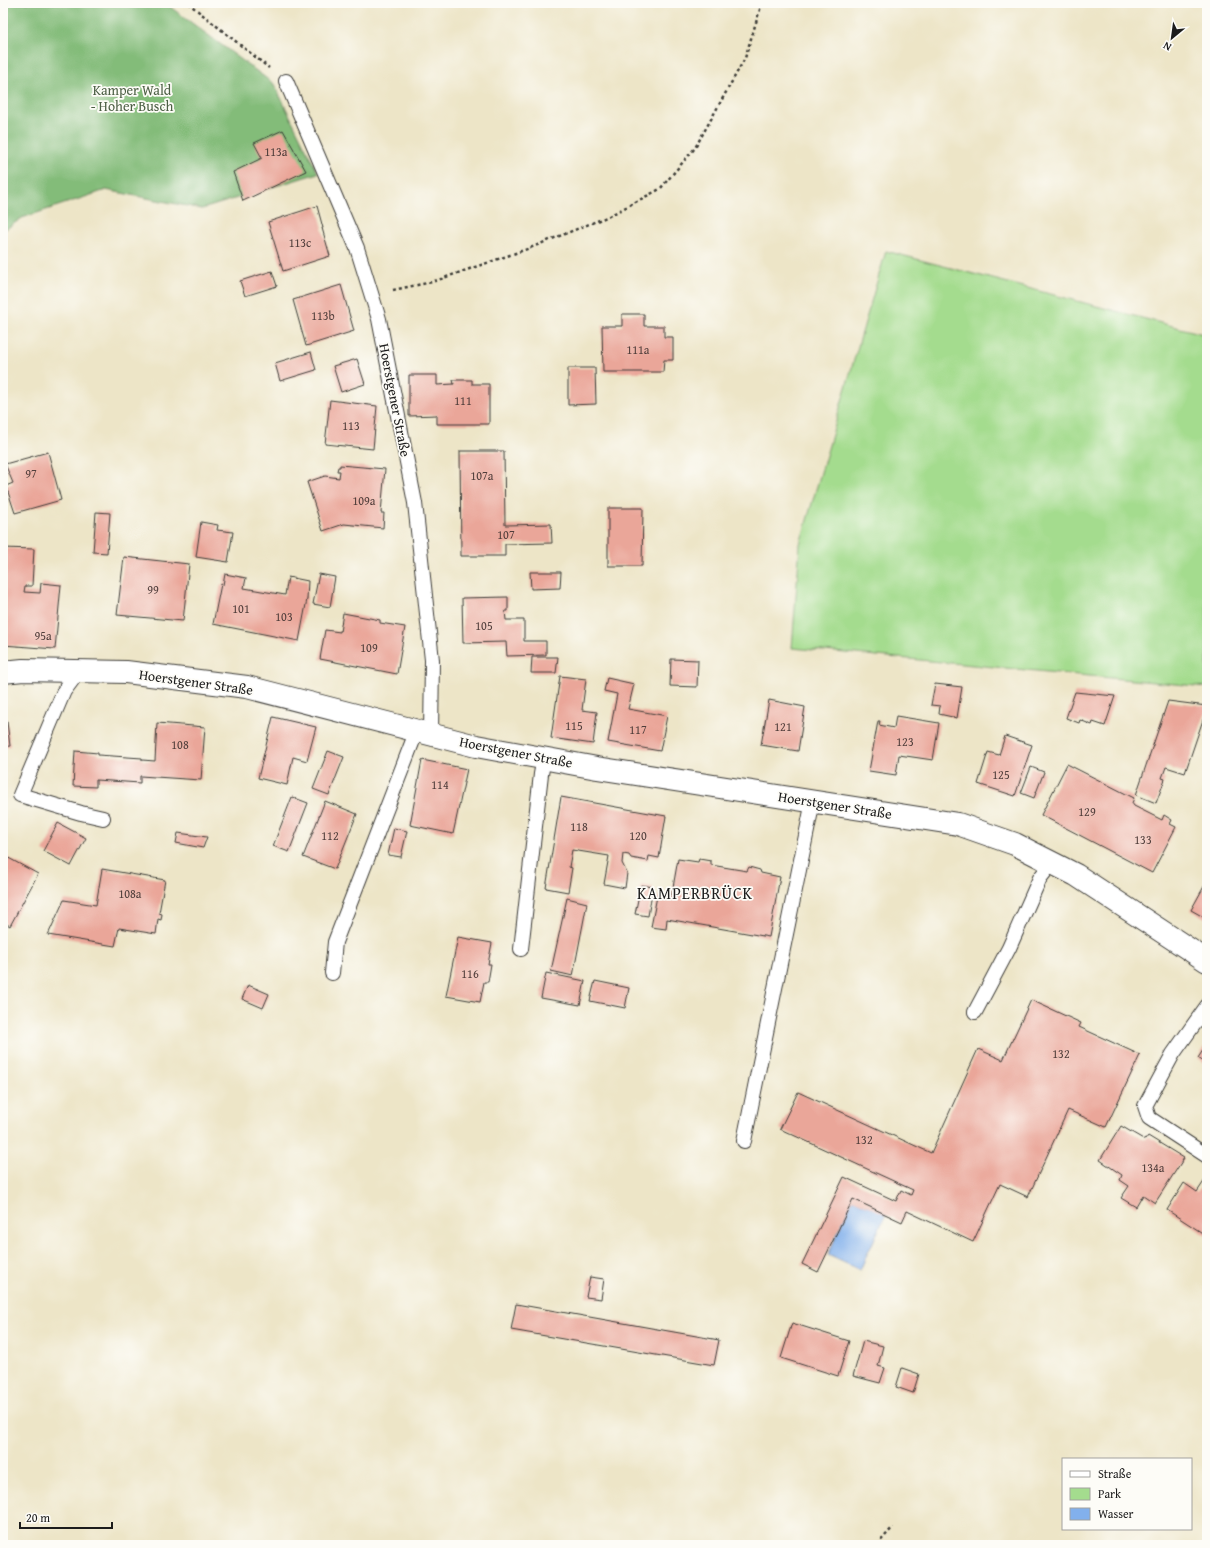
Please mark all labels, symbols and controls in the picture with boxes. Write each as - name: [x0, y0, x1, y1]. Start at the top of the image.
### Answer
- north arrow: [1152, 18, 1192, 58]
- text: N: [1159, 38, 1174, 56]
- park label: Kamper Wald - Hoher Busch: [91, 80, 173, 116]
- house number: 113a: [264, 143, 288, 160]
- house number: 113c: [289, 234, 312, 251]
- house number: 113b: [311, 307, 335, 324]
- house number: 111a: [626, 341, 650, 358]
- street label: Hoerstgener Straße: [374, 342, 416, 459]
- house number: 111: [454, 392, 472, 409]
- house number: 113: [342, 417, 360, 434]
- house number: 97: [25, 465, 37, 482]
- house number: 107a: [470, 467, 494, 484]
- house number: 109a: [352, 492, 376, 509]
- house number: 107: [497, 526, 515, 543]
- house number: 99: [147, 581, 159, 598]
- house number: 101: [232, 600, 250, 617]
- house number: 103: [275, 608, 293, 625]
- house number: 105: [475, 617, 493, 634]
- house number: 95a: [34, 627, 52, 644]
- house number: 109: [360, 639, 378, 656]
- street label: Hoerstgener Straße: [138, 664, 255, 700]
- house number: 115: [565, 717, 583, 734]
- house number: 121: [774, 718, 792, 735]
- house number: 117: [629, 721, 647, 738]
- street label: Hoerstgener Straße: [458, 731, 575, 773]
- house number: 123: [896, 733, 914, 750]
- house number: 108: [171, 736, 189, 753]
- house number: 125: [992, 766, 1010, 783]
- house number: 114: [431, 776, 449, 793]
- street label: Hoerstgener Straße: [777, 786, 894, 824]
- house number: 129: [1078, 803, 1096, 820]
- house number: 118: [570, 818, 588, 835]
- house number: 112: [321, 827, 339, 844]
- house number: 120: [629, 827, 647, 844]
- house number: 133: [1134, 831, 1152, 848]
- district label: KAMPERBRÜCK: [637, 881, 753, 905]
- house number: 108a: [118, 885, 142, 902]
- house number: 116: [461, 965, 479, 982]
- house number: 132: [1052, 1045, 1070, 1062]
- house number: 132: [855, 1131, 873, 1148]
- house number: 134a: [1141, 1159, 1165, 1176]
- legend: [1062, 1458, 1192, 1530]
- text: Straße: [1098, 1465, 1132, 1482]
- text: Park: [1098, 1485, 1122, 1502]
- scale bar: [20, 1504, 112, 1530]
- text: Wasser: [1098, 1505, 1134, 1522]
- text: 20 m: [26, 1509, 50, 1526]

